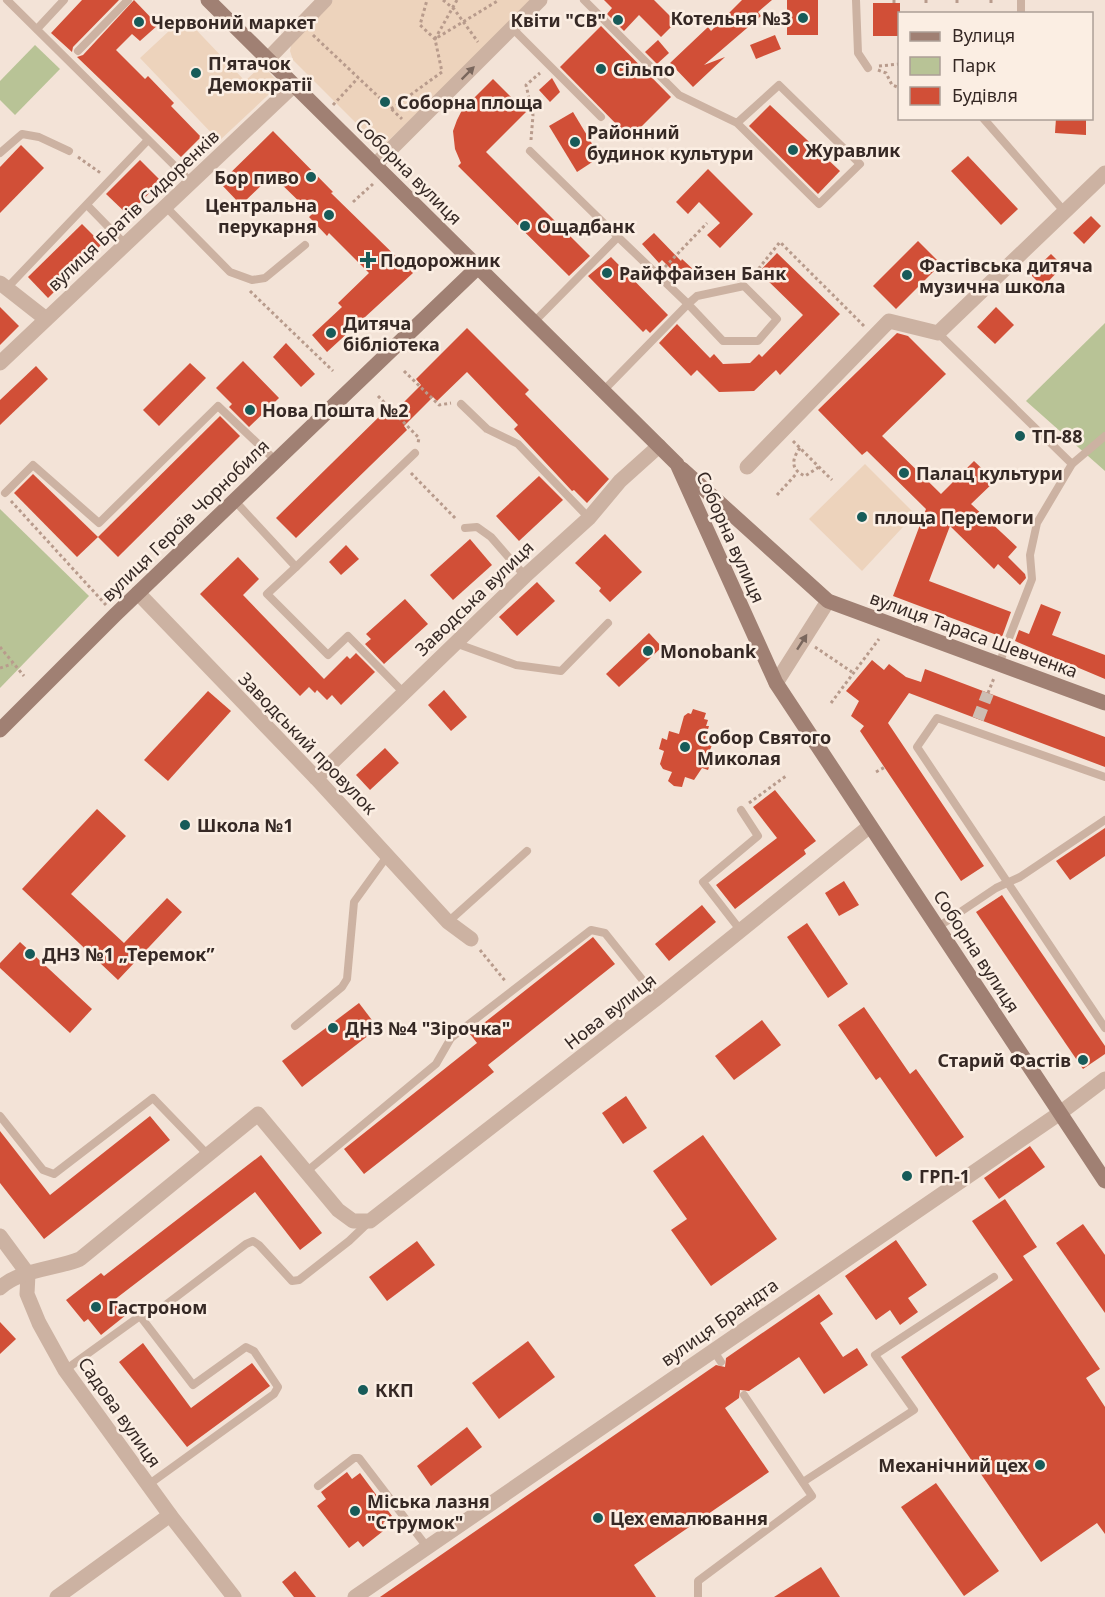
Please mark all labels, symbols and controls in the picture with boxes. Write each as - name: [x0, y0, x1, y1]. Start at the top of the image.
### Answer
- place label: Котельня №3: [670, 6, 791, 30]
- place label: Квіти "СВ": [511, 8, 606, 32]
- place label: Червоний маркет: [151, 10, 316, 34]
- marker: Котельня №3: [796, 11, 810, 25]
- legend: [898, 12, 1093, 120]
- marker: Квіти "СВ": [611, 13, 625, 27]
- marker: Червоний маркет: [132, 15, 146, 29]
- text: Вулиця: [952, 23, 1015, 47]
- place label: П'ятачок Демократії: [208, 51, 312, 96]
- text: Парк: [952, 53, 996, 77]
- place label: Сільпо: [613, 57, 675, 81]
- marker: Сільпо: [594, 62, 608, 76]
- one-way arrow: [461, 65, 475, 80]
- marker: П'ятачок Демократії: [189, 66, 203, 80]
- text: Будівля: [952, 83, 1018, 107]
- place label: Соборна площа: [397, 90, 543, 114]
- marker: Соборна площа: [378, 95, 392, 109]
- street label: Соборна вулиця: [350, 112, 468, 230]
- place label: Районний будинок культури: [587, 120, 754, 165]
- street label: вулиця Братів Сидоренків: [42, 124, 224, 296]
- marker: Районний будинок культури: [568, 135, 582, 149]
- place label: Журавлик: [805, 138, 900, 162]
- marker: Журавлик: [786, 143, 800, 157]
- place label: Бор пиво: [214, 165, 299, 189]
- marker: Бор пиво: [304, 170, 318, 184]
- place label: Центральна перукарня: [205, 193, 317, 238]
- marker: Центральна перукарня: [322, 208, 336, 222]
- place label: Ощадбанк: [537, 214, 635, 238]
- marker: Ощадбанк: [518, 219, 532, 233]
- place label: Подорожник: [380, 248, 500, 272]
- marker: Подорожник: [361, 253, 375, 267]
- place label: Фастівська дитяча музична школа: [919, 253, 1093, 298]
- place label: Райффайзен Банк: [619, 261, 786, 285]
- marker: Райффайзен Банк: [600, 266, 614, 280]
- marker: Фастівська дитяча музична школа: [900, 268, 914, 282]
- place label: Дитяча бібліотека: [343, 311, 440, 356]
- marker: Дитяча бібліотека: [324, 326, 338, 340]
- place label: Нова Пошта №2: [262, 398, 409, 422]
- marker: Нова Пошта №2: [243, 403, 257, 417]
- place label: ТП-88: [1032, 424, 1082, 448]
- marker: ТП-88: [1013, 429, 1027, 443]
- street label: вулиця Героїв Чорнобиля: [96, 434, 274, 606]
- place label: Палац культури: [916, 461, 1063, 485]
- marker: Палац культури: [897, 466, 911, 480]
- street label: Соборна вулиця: [691, 467, 771, 607]
- place label: площа Перемоги: [874, 505, 1034, 529]
- marker: площа Перемоги: [855, 510, 869, 524]
- street label: Заводська вулиця: [410, 535, 538, 661]
- street label: вулиця Тараса Шевченка: [867, 585, 1081, 683]
- one-way arrow: [797, 634, 808, 650]
- place label: Monobank: [660, 639, 757, 663]
- marker: Monobank: [641, 644, 655, 658]
- street label: Заводський провулок: [234, 667, 383, 820]
- place label: Собор Святого Миколая: [697, 725, 831, 770]
- marker: Собор Святого Миколая: [678, 740, 692, 754]
- place label: Школа №1: [197, 813, 294, 837]
- marker: Школа №1: [178, 818, 192, 832]
- street label: Соборна вулиця: [928, 885, 1026, 1017]
- place label: ДНЗ №1 „Теремок”: [42, 942, 214, 966]
- marker: ДНЗ №1 „Теремок”: [23, 947, 37, 961]
- street label: Нова вулиця: [559, 968, 661, 1054]
- place label: ДНЗ №4 "Зірочка": [345, 1016, 510, 1040]
- marker: ДНЗ №4 "Зірочка": [326, 1021, 340, 1035]
- place label: Старий Фастів: [937, 1048, 1071, 1072]
- marker: Старий Фастів: [1076, 1053, 1090, 1067]
- place label: ГРП-1: [919, 1164, 970, 1188]
- marker: ГРП-1: [900, 1169, 914, 1183]
- street label: вулиця Брандта: [656, 1273, 782, 1371]
- place label: Гастроном: [108, 1295, 207, 1319]
- marker: Гастроном: [89, 1300, 103, 1314]
- street label: Садова вулиця: [73, 1352, 167, 1472]
- place label: ККП: [375, 1378, 414, 1402]
- marker: ККП: [356, 1383, 370, 1397]
- place label: Механічний цех: [878, 1453, 1029, 1477]
- marker: Механічний цех: [1033, 1458, 1047, 1472]
- place label: Міська лазня "Струмок": [367, 1489, 490, 1534]
- marker: Міська лазня "Струмок": [348, 1504, 362, 1518]
- place label: Цех емалювання: [610, 1506, 768, 1530]
- marker: Цех емалювання: [591, 1511, 605, 1525]

